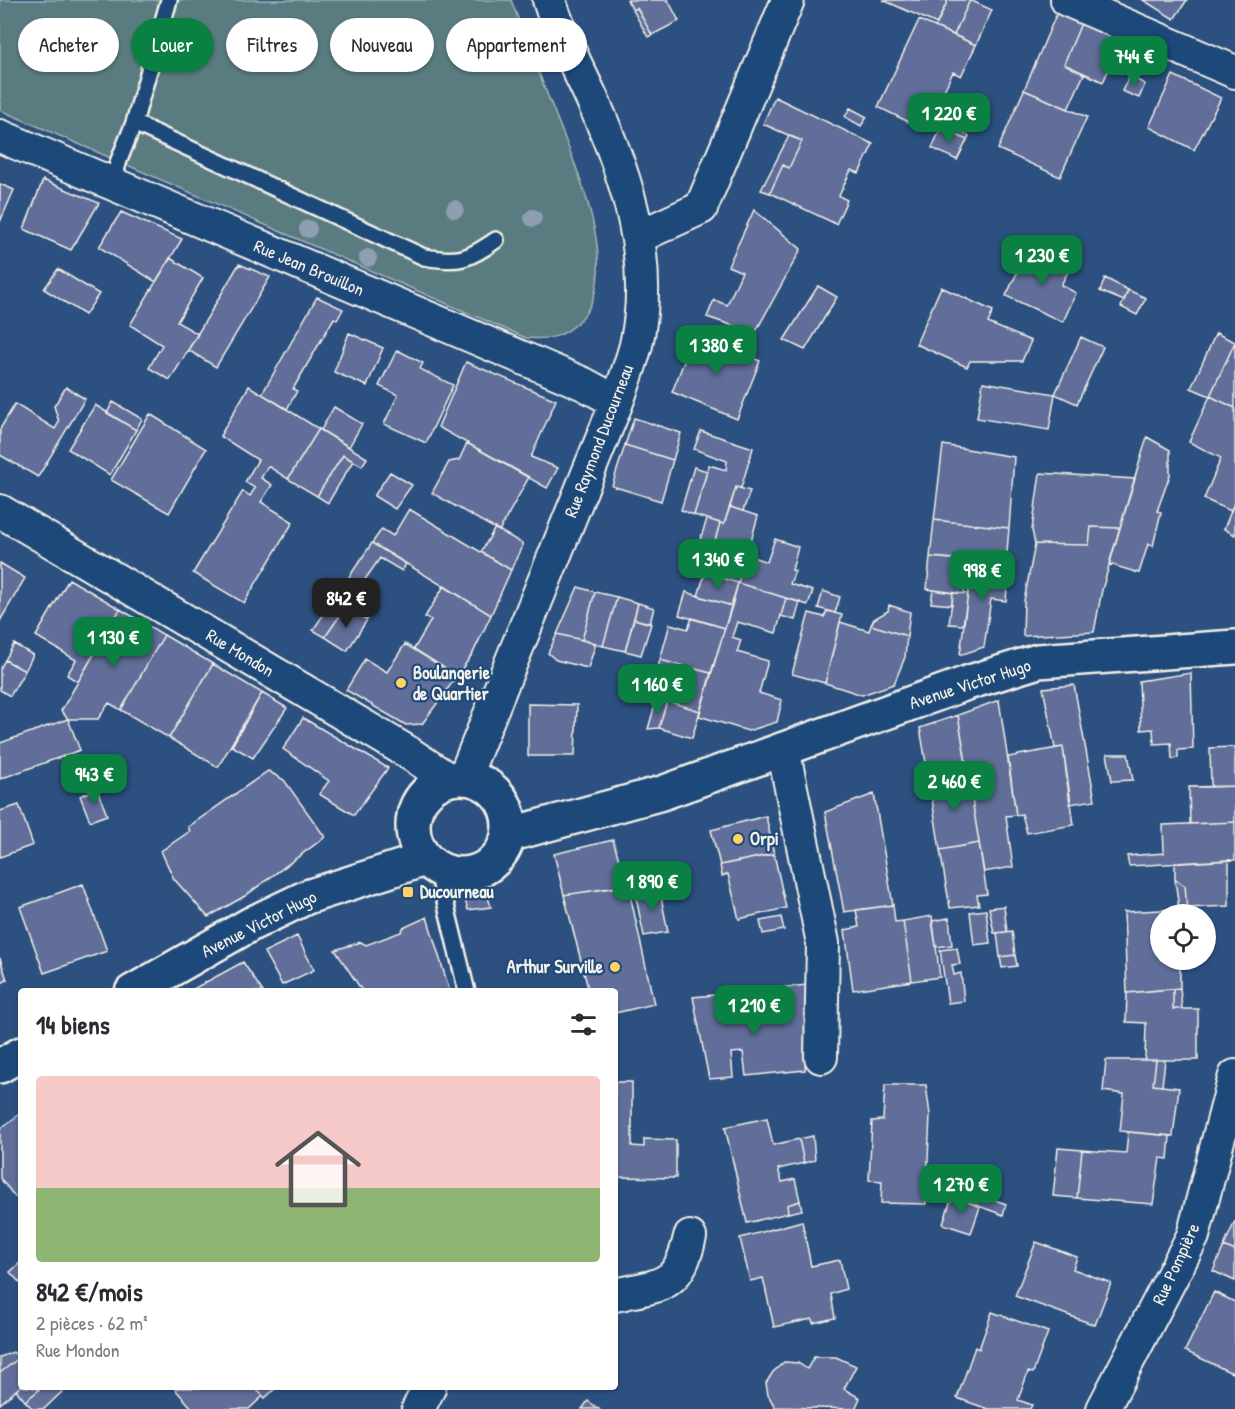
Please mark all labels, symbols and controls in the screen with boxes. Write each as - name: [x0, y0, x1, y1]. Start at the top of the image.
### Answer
- chip: Acheter: [18, 18, 119, 72]
- chip: Louer: [131, 18, 214, 72]
- chip: Filtres: [226, 18, 318, 72]
- chip: Nouveau: [330, 18, 434, 72]
- chip: Appartement: [446, 18, 587, 72]
- pin: 744 €: [1092, 36, 1176, 87]
- text: 744 €: [1114, 42, 1154, 69]
- pin: 1 220 €: [894, 93, 1004, 144]
- text: 1 220 €: [922, 99, 976, 126]
- street label: Rue Jean Brouillon: [250, 233, 368, 302]
- pin: 1 230 €: [987, 235, 1097, 286]
- text: 1 230 €: [1015, 241, 1069, 268]
- pin: 1 380 €: [661, 325, 771, 376]
- text: 1 380 €: [690, 331, 742, 358]
- street label: Rue Raymond Ducourneau: [558, 361, 639, 521]
- pin: 1 340 €: [663, 539, 773, 590]
- text: 1 340 €: [692, 545, 744, 572]
- pin: 998 €: [940, 550, 1024, 601]
- text: 998 €: [963, 556, 1001, 583]
- pin: 842 €: [304, 578, 388, 629]
- text: 842 €: [326, 584, 366, 611]
- pin: 1 130 €: [58, 617, 168, 668]
- street label: Rue Mondon: [202, 622, 279, 683]
- text: 1 130 €: [87, 623, 139, 650]
- street label: Avenue Victor Hugo: [906, 652, 1034, 715]
- place label: Boulangerie de Quartier: [413, 660, 491, 706]
- pin: 1 160 €: [602, 664, 712, 715]
- text: 1 160 €: [632, 670, 682, 697]
- marker: Boulangerie de Quartier: [394, 676, 408, 690]
- pin: 943 €: [52, 754, 136, 805]
- text: 943 €: [75, 760, 113, 787]
- pin: 2 460 €: [899, 761, 1009, 812]
- text: 2 460 €: [928, 767, 980, 794]
- place label: Orpi: [750, 826, 779, 852]
- marker: Orpi: [731, 832, 745, 846]
- pin: 1 890 €: [597, 861, 707, 912]
- text: 1 890 €: [626, 867, 678, 894]
- place label: Ducourneau: [420, 879, 494, 904]
- street label: Avenue Victor Hugo: [197, 884, 321, 963]
- marker: Ducourneau: [401, 885, 415, 899]
- map controls: [1150, 904, 1216, 970]
- button: locate: [1150, 904, 1216, 970]
- place label: Arthur Surville: [507, 954, 604, 979]
- marker: Arthur Surville: [608, 960, 622, 974]
- pin: 1 210 €: [699, 985, 809, 1036]
- text: 1 210 €: [728, 991, 780, 1018]
- text: 14 biens: [36, 1007, 110, 1042]
- icon: filters: [567, 1008, 600, 1041]
- icon: home: [264, 1115, 372, 1223]
- pin: 1 270 €: [906, 1164, 1016, 1215]
- text: 1 270 €: [934, 1170, 988, 1197]
- street label: Rue Pompière: [1146, 1219, 1205, 1309]
- text: 842 €/mois: [36, 1274, 143, 1309]
- text: 2 pièces · 62 m²: [36, 1309, 148, 1336]
- text: Rue Mondon: [36, 1336, 120, 1363]

